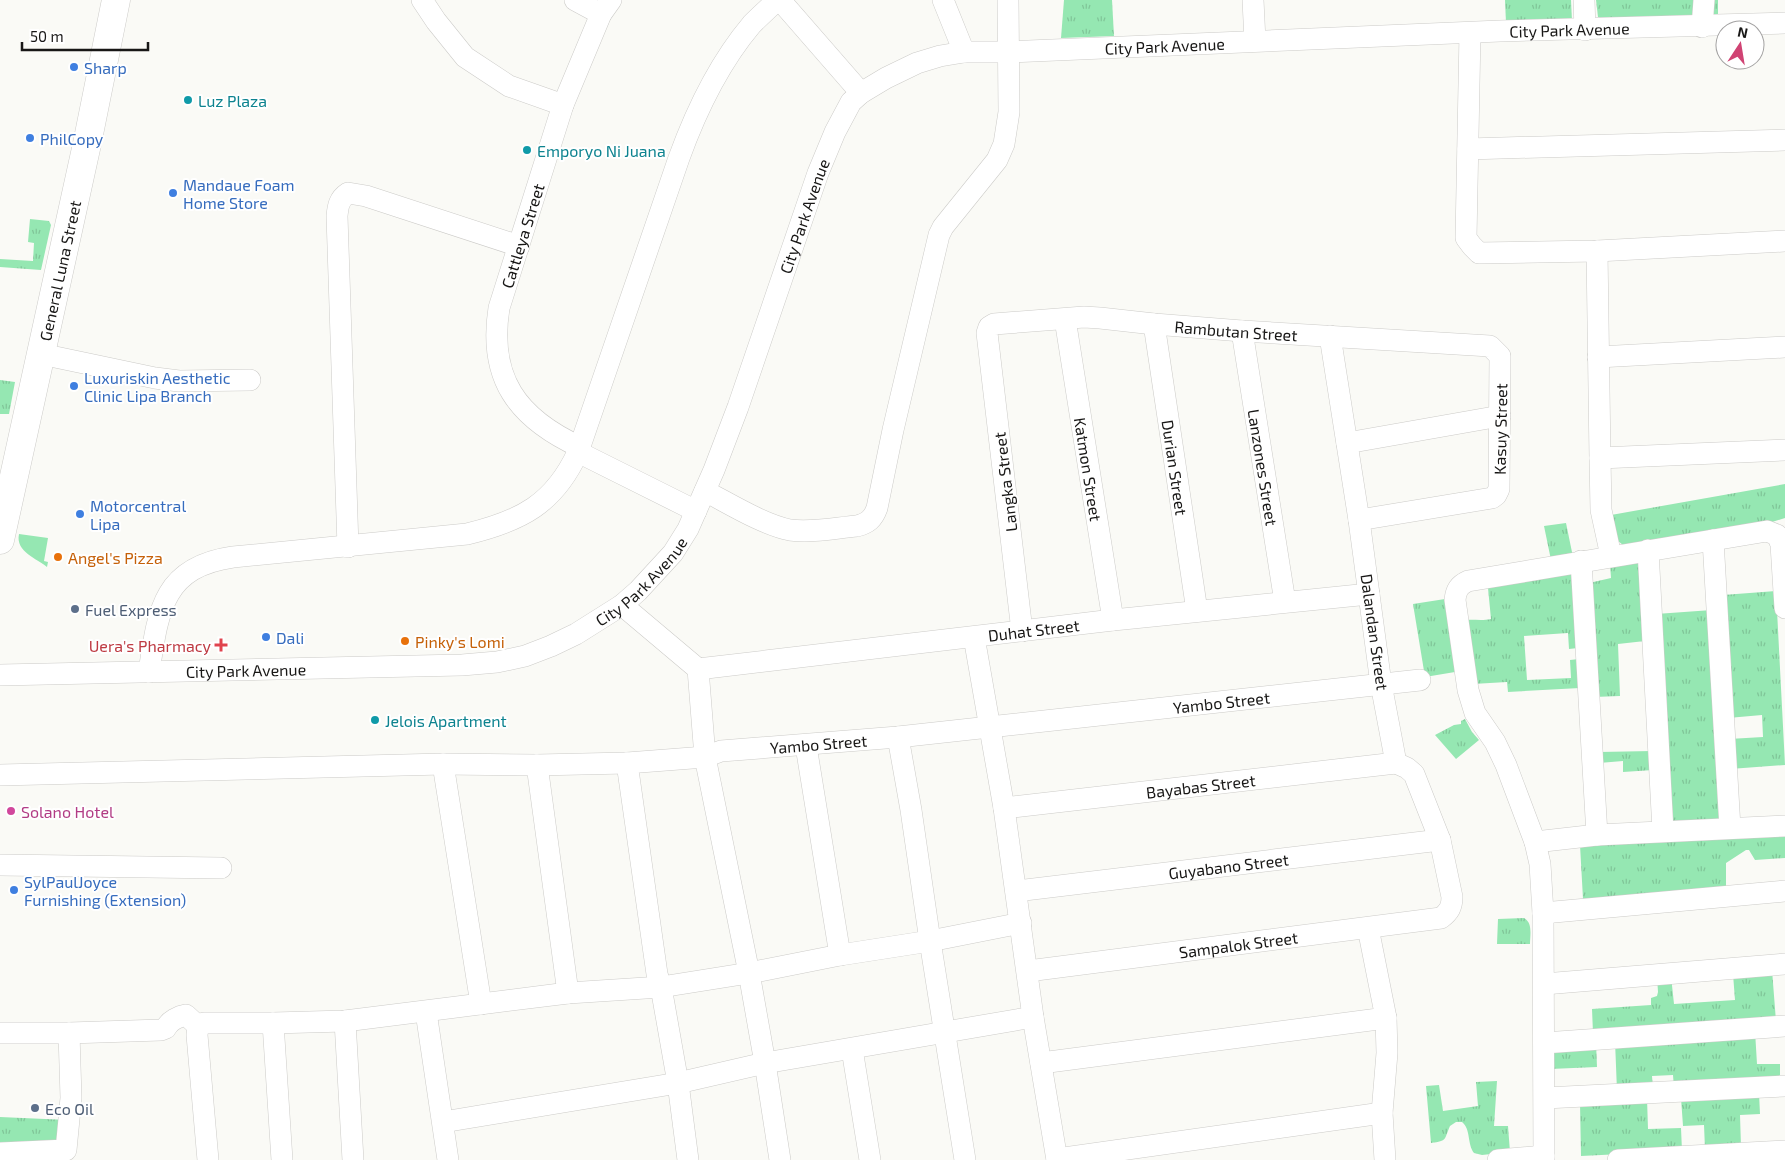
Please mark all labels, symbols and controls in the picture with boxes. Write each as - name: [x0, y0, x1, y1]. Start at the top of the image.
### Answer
- street label: City Park Avenue: [1509, 18, 1630, 40]
- scale bar: [22, 20, 149, 52]
- north arrow: [1715, 20, 1765, 70]
- text: N: [1736, 22, 1750, 41]
- text: 50 m: [30, 27, 64, 45]
- street label: City Park Avenue: [1104, 33, 1225, 57]
- place label: Sharp: [84, 58, 127, 77]
- marker: Sharp: [68, 61, 80, 73]
- place label: Luz Plaza: [198, 91, 267, 110]
- marker: Luz Plaza: [182, 94, 194, 106]
- place label: PhilCopy: [40, 129, 104, 148]
- marker: PhilCopy: [24, 132, 36, 144]
- place label: Emporyo Ni Juana: [537, 141, 666, 160]
- marker: Emporyo Ni Juana: [521, 144, 533, 156]
- street label: City Park Avenue: [775, 156, 832, 276]
- place label: Mandaue Foam Home Store: [183, 175, 295, 212]
- street label: Cattleya Street: [496, 181, 547, 290]
- marker: Mandaue Foam Home Store: [167, 187, 179, 199]
- street label: General Luna Street: [35, 198, 84, 342]
- street label: Rambutan Street: [1174, 316, 1298, 344]
- place label: Luxuriskin Aesthetic Clinic Lipa Branch: [84, 368, 231, 405]
- marker: Luxuriskin Aesthetic Clinic Lipa Branch: [68, 380, 80, 392]
- street label: Kasuy Street: [1490, 383, 1510, 475]
- street label: Lanzones Street: [1245, 408, 1282, 527]
- street label: Katmon Street: [1071, 416, 1107, 522]
- street label: Durian Street: [1159, 418, 1192, 516]
- street label: Langka Street: [989, 431, 1021, 533]
- place label: Motorcentral Lipa: [90, 496, 186, 533]
- marker: Motorcentral Lipa: [74, 508, 86, 520]
- street label: City Park Avenue: [592, 533, 690, 629]
- place label: Angel's Pizza: [68, 548, 163, 567]
- marker: Angel's Pizza: [52, 551, 64, 563]
- street label: Dalandan Street: [1357, 572, 1393, 692]
- place label: Fuel Express: [85, 600, 177, 619]
- marker: Fuel Express: [69, 603, 81, 615]
- street label: Duhat Street: [987, 615, 1080, 644]
- place label: Dali: [276, 628, 304, 647]
- marker: Dali: [260, 631, 272, 643]
- place label: Pinky's Lomi: [415, 632, 505, 651]
- marker: Pinky's Lomi: [399, 635, 411, 647]
- place label: Uera's Pharmacy: [89, 636, 212, 655]
- marker: Uera's Pharmacy: [215, 639, 227, 651]
- street label: City Park Avenue: [186, 659, 306, 680]
- street label: Yambo Street: [1172, 687, 1271, 716]
- place label: Jelois Apartment: [385, 711, 507, 730]
- marker: Jelois Apartment: [369, 714, 381, 726]
- street label: Yambo Street: [769, 730, 868, 757]
- street label: Bayabas Street: [1145, 770, 1256, 801]
- place label: Solano Hotel: [21, 802, 114, 821]
- marker: Solano Hotel: [5, 805, 17, 817]
- street label: Guyabano Street: [1167, 849, 1290, 882]
- place label: SylPaulJoyce Furnishing (Extension): [24, 872, 186, 909]
- marker: SylPaulJoyce Furnishing (Extension): [8, 884, 20, 896]
- street label: Sampalok Street: [1178, 927, 1299, 961]
- place label: Eco Oil: [45, 1099, 94, 1118]
- marker: Eco Oil: [29, 1102, 41, 1114]

